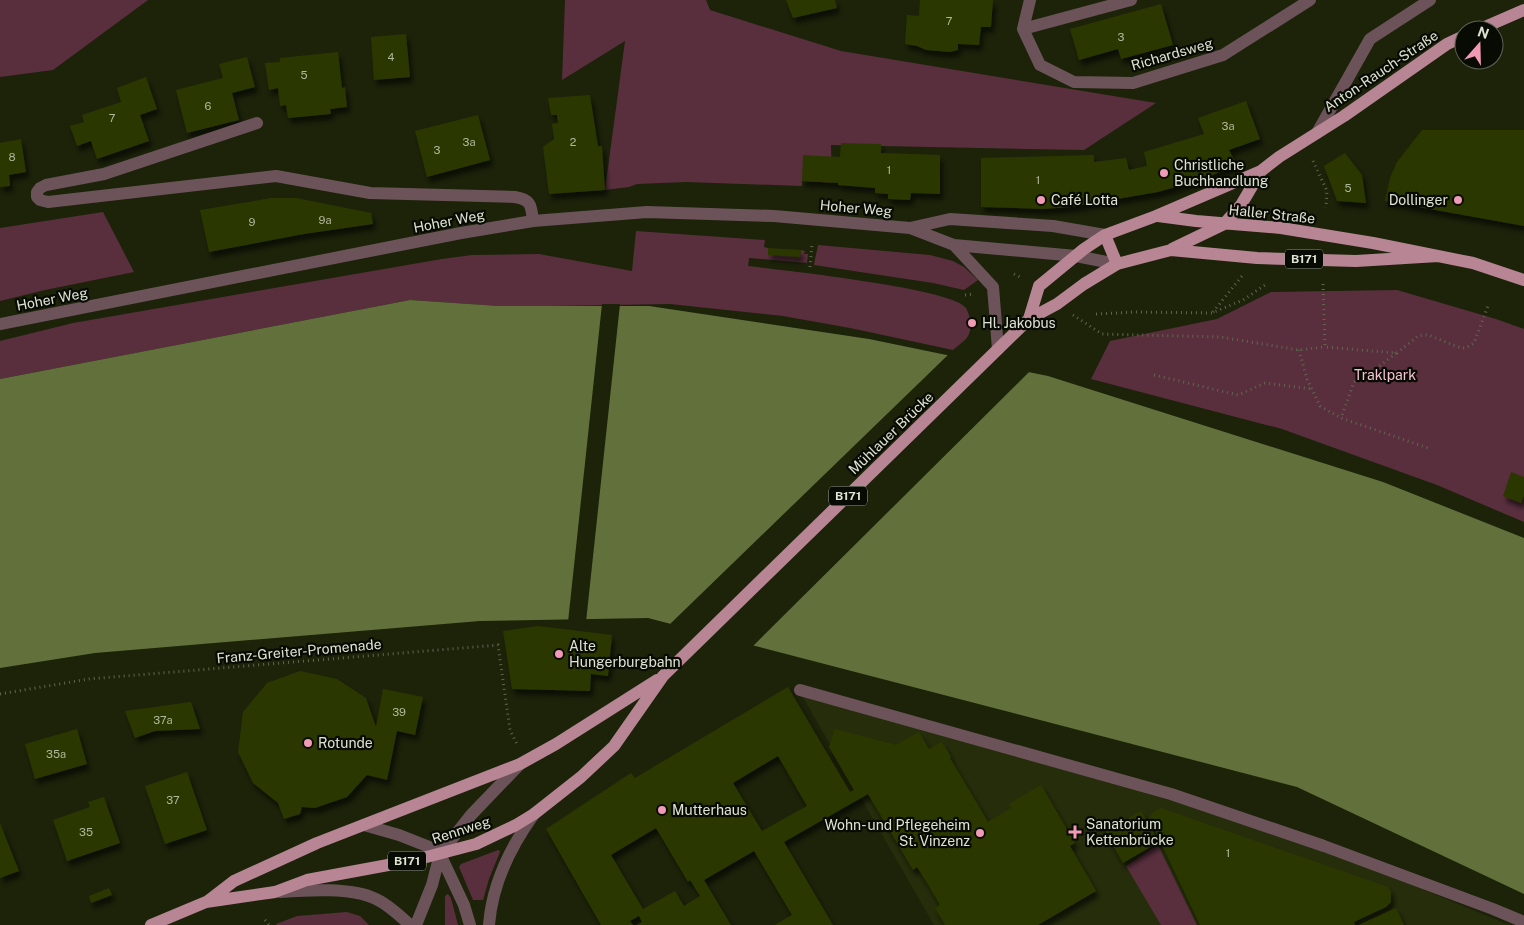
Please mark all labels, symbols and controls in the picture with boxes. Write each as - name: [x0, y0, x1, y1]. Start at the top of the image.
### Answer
- house number: 7: [946, 15, 953, 27]
- north arrow: [1454, 20, 1504, 70]
- text: N: [1476, 23, 1491, 42]
- street label: Anton-Rauch-Straße: [1321, 27, 1441, 115]
- house number: 3: [1118, 31, 1125, 43]
- street label: Richardsweg: [1129, 35, 1215, 73]
- house number: 4: [388, 51, 395, 63]
- house number: 5: [300, 69, 308, 81]
- house number: 6: [205, 100, 212, 112]
- house number: 7: [109, 112, 116, 124]
- house number: 3a: [1221, 120, 1235, 132]
- house number: 3a: [462, 136, 476, 148]
- house number: 2: [570, 136, 577, 148]
- house number: 3: [434, 144, 441, 156]
- house number: 8: [8, 151, 16, 163]
- place label: Christliche Buchhandlung: [1174, 157, 1269, 189]
- house number: 1: [887, 164, 891, 176]
- marker: Christliche Buchhandlung: [1158, 167, 1170, 179]
- house number: 1: [1036, 174, 1040, 186]
- house number: 5: [1344, 182, 1352, 194]
- place label: Café Lotta: [1051, 192, 1118, 208]
- place label: Dollinger: [1389, 192, 1448, 208]
- marker: Café Lotta: [1035, 194, 1047, 206]
- marker: Dollinger: [1452, 194, 1464, 206]
- street label: Hoher Weg: [819, 197, 893, 219]
- street label: Haller Straße: [1228, 202, 1316, 227]
- street label: Hoher Weg: [412, 206, 486, 236]
- house number: 9a: [319, 214, 331, 226]
- house number: 9: [249, 216, 256, 228]
- road number: B171: [1285, 250, 1323, 268]
- street label: Hoher Weg: [15, 284, 89, 314]
- place label: Hl. Jakobus: [982, 315, 1056, 331]
- marker: Hl. Jakobus: [966, 317, 978, 329]
- park label: Traklpark: [1354, 367, 1416, 383]
- street label: Mühlauer Brücke: [845, 388, 937, 477]
- road number: B171: [829, 486, 867, 506]
- street label: Franz-Greiter-Promenade: [216, 636, 382, 666]
- place label: Alte Hungerburgbahn: [569, 638, 681, 670]
- marker: Alte Hungerburgbahn: [553, 648, 565, 660]
- house number: 39: [392, 706, 406, 718]
- house number: 37a: [153, 714, 173, 726]
- place label: Rotunde: [318, 735, 373, 751]
- marker: Rotunde: [302, 737, 314, 749]
- house number: 35a: [46, 748, 66, 760]
- house number: 37: [166, 794, 180, 806]
- place label: Mutterhaus: [672, 802, 747, 818]
- marker: Mutterhaus: [656, 804, 668, 816]
- street label: Rennweg: [430, 813, 492, 847]
- place label: Sanatorium Kettenbrücke: [1086, 816, 1174, 848]
- place label: Wohn- und Pflegeheim St. Vinzenz: [824, 817, 970, 849]
- marker: Sanatorium Kettenbrücke: [1068, 825, 1082, 839]
- house number: 35: [79, 826, 93, 838]
- marker: Wohn- und Pflegeheim St. Vinzenz: [974, 827, 986, 839]
- house number: 1: [1226, 847, 1230, 859]
- road number: B171: [388, 851, 426, 870]

